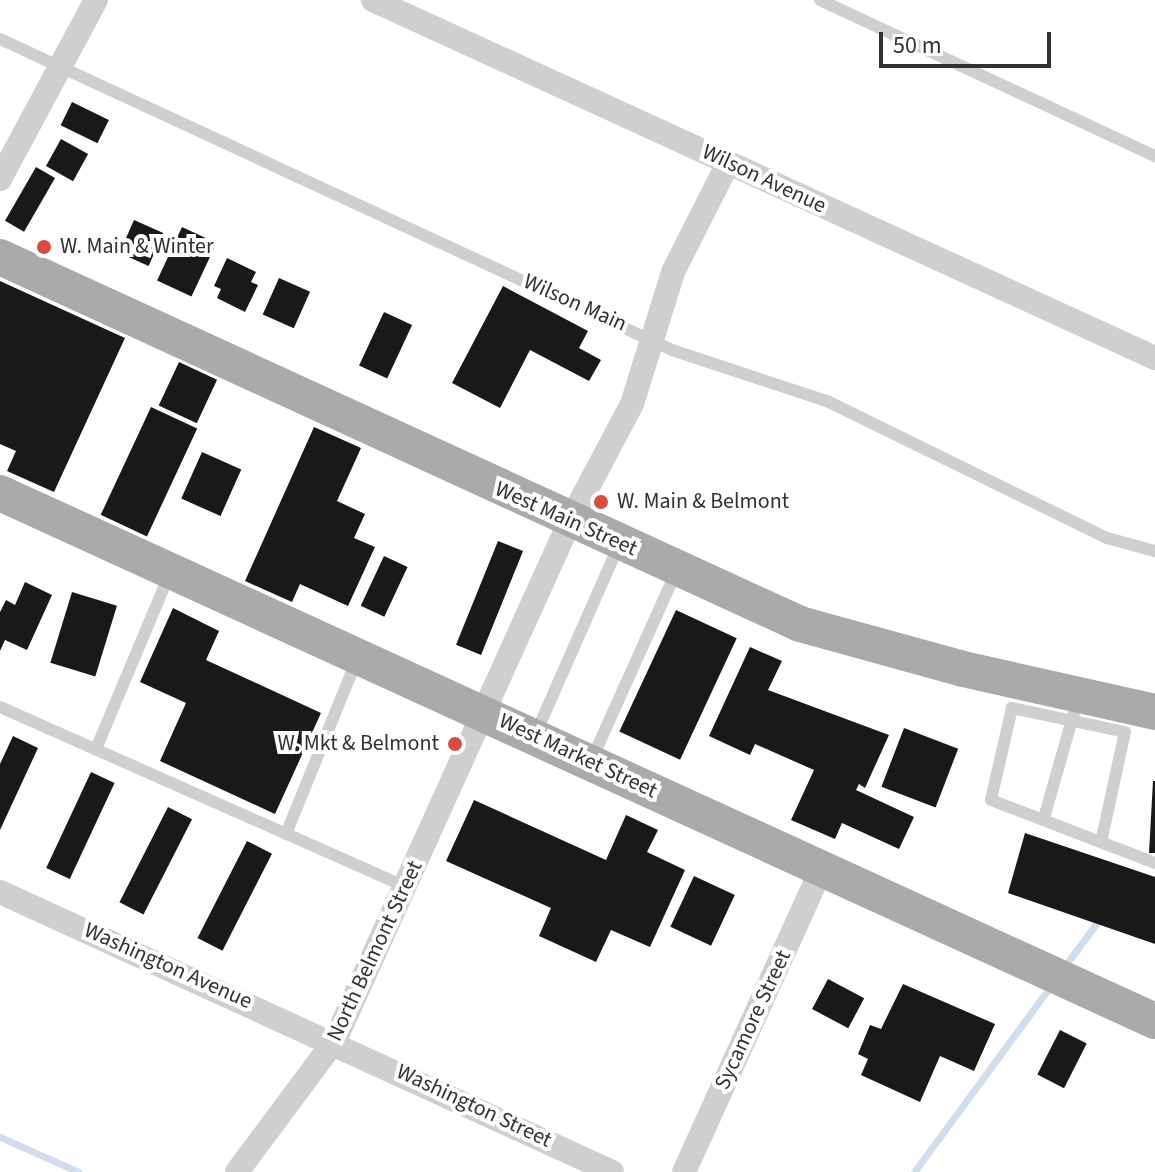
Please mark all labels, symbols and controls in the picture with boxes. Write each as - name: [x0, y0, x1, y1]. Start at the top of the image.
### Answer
- scale bar: [883, 16, 1055, 66]
- text: 50 m: [893, 28, 942, 63]
- street label: Wilson Avenue: [698, 139, 830, 219]
- place label: W. Main & Winter: [60, 234, 214, 260]
- marker: W. Main & Winter: [35, 238, 53, 256]
- street label: Wilson Main: [519, 268, 631, 338]
- street label: West Main Street: [491, 476, 641, 562]
- place label: W. Main & Belmont: [617, 489, 789, 515]
- marker: W. Main & Belmont: [592, 493, 610, 511]
- street label: West Market Street: [495, 708, 661, 804]
- place label: W. Mkt & Belmont: [277, 731, 439, 757]
- marker: W. Mkt & Belmont: [446, 735, 464, 753]
- street label: North Belmont Street: [322, 857, 428, 1045]
- street label: Washington Avenue: [80, 917, 256, 1015]
- street label: Sycamore Street: [709, 946, 797, 1094]
- street label: Washington Street: [392, 1058, 556, 1154]

